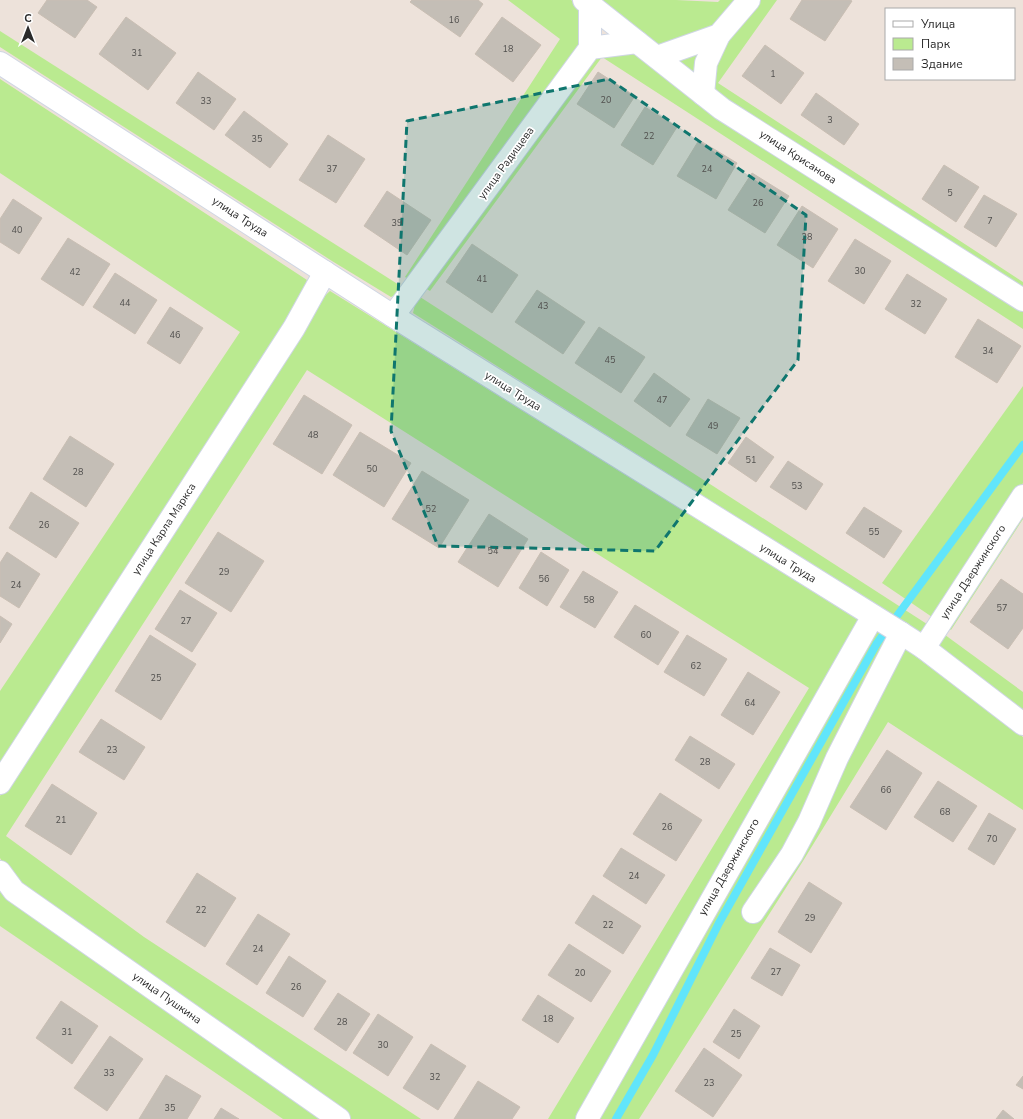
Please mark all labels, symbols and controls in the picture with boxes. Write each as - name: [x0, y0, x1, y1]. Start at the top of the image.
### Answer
- north arrow: [8, 8, 48, 48]
- legend: [885, 8, 1015, 80]
- text: С: [24, 11, 32, 26]
- house number: 16: [449, 14, 459, 26]
- text: Улица: [920, 16, 955, 32]
- text: Парк: [921, 36, 951, 52]
- house number: 18: [503, 43, 513, 55]
- house number: 31: [132, 47, 142, 59]
- text: Здание: [921, 56, 963, 72]
- house number: 1: [770, 68, 776, 80]
- house number: 20: [601, 94, 611, 106]
- house number: 33: [201, 95, 211, 107]
- house number: 3: [827, 114, 833, 126]
- street label: улица Радищева: [475, 124, 537, 202]
- street label: улица Крисанова: [756, 126, 840, 188]
- house number: 22: [644, 130, 654, 142]
- house number: 35: [252, 133, 262, 145]
- house number: 37: [327, 163, 337, 175]
- house number: 24: [702, 163, 713, 175]
- house number: 5: [947, 187, 953, 199]
- street label: улица Труда: [209, 193, 271, 241]
- house number: 26: [753, 197, 763, 209]
- house number: 7: [987, 215, 993, 227]
- house number: 39: [392, 217, 402, 229]
- house number: 40: [12, 224, 22, 236]
- house number: 28: [802, 231, 812, 243]
- house number: 30: [855, 265, 865, 277]
- house number: 42: [70, 266, 80, 278]
- house number: 41: [477, 273, 487, 285]
- house number: 44: [120, 297, 131, 309]
- house number: 32: [911, 298, 921, 310]
- house number: 43: [538, 300, 548, 312]
- house number: 46: [170, 329, 180, 341]
- house number: 34: [983, 345, 994, 357]
- house number: 45: [605, 354, 615, 366]
- street label: улица Труда: [482, 368, 544, 414]
- house number: 47: [657, 394, 667, 406]
- house number: 49: [708, 420, 718, 432]
- house number: 48: [308, 429, 318, 441]
- house number: 51: [746, 454, 756, 466]
- house number: 50: [367, 463, 377, 475]
- house number: 28: [73, 466, 83, 478]
- street label: улица Карла Маркса: [129, 480, 199, 578]
- house number: 53: [792, 480, 802, 492]
- house number: 52: [426, 503, 436, 515]
- house number: 26: [39, 519, 49, 531]
- street label: улица Дзержинского: [937, 522, 1009, 622]
- house number: 55: [869, 526, 879, 538]
- street label: улица Труда: [757, 540, 819, 586]
- house number: 54: [488, 545, 499, 557]
- house number: 29: [219, 566, 229, 578]
- house number: 56: [539, 573, 549, 585]
- house number: 24: [11, 579, 22, 591]
- house number: 58: [584, 594, 594, 606]
- house number: 57: [997, 602, 1007, 614]
- house number: 27: [181, 615, 191, 627]
- house number: 60: [641, 629, 651, 641]
- house number: 62: [691, 660, 701, 672]
- house number: 25: [151, 672, 161, 684]
- house number: 64: [745, 697, 756, 709]
- house number: 23: [107, 744, 117, 756]
- house number: 28: [700, 756, 710, 768]
- house number: 66: [881, 784, 891, 796]
- house number: 68: [940, 806, 950, 818]
- house number: 21: [56, 814, 66, 826]
- street label: улица Дзержинского: [695, 816, 763, 918]
- house number: 26: [662, 821, 672, 833]
- house number: 70: [987, 833, 997, 845]
- house number: 24: [629, 870, 640, 882]
- house number: 22: [196, 904, 206, 916]
- house number: 29: [805, 912, 815, 924]
- house number: 22: [603, 919, 613, 931]
- house number: 24: [253, 943, 264, 955]
- house number: 27: [771, 966, 781, 978]
- house number: 20: [575, 967, 585, 979]
- street label: улица Пушкина: [130, 969, 205, 1027]
- house number: 26: [291, 981, 301, 993]
- house number: 18: [543, 1013, 553, 1025]
- house number: 28: [337, 1016, 347, 1028]
- house number: 31: [62, 1026, 72, 1038]
- house number: 25: [731, 1028, 741, 1040]
- house number: 30: [378, 1039, 388, 1051]
- house number: 33: [104, 1067, 114, 1079]
- house number: 32: [430, 1071, 440, 1083]
- house number: 23: [704, 1077, 714, 1089]
- house number: 35: [165, 1102, 175, 1114]

